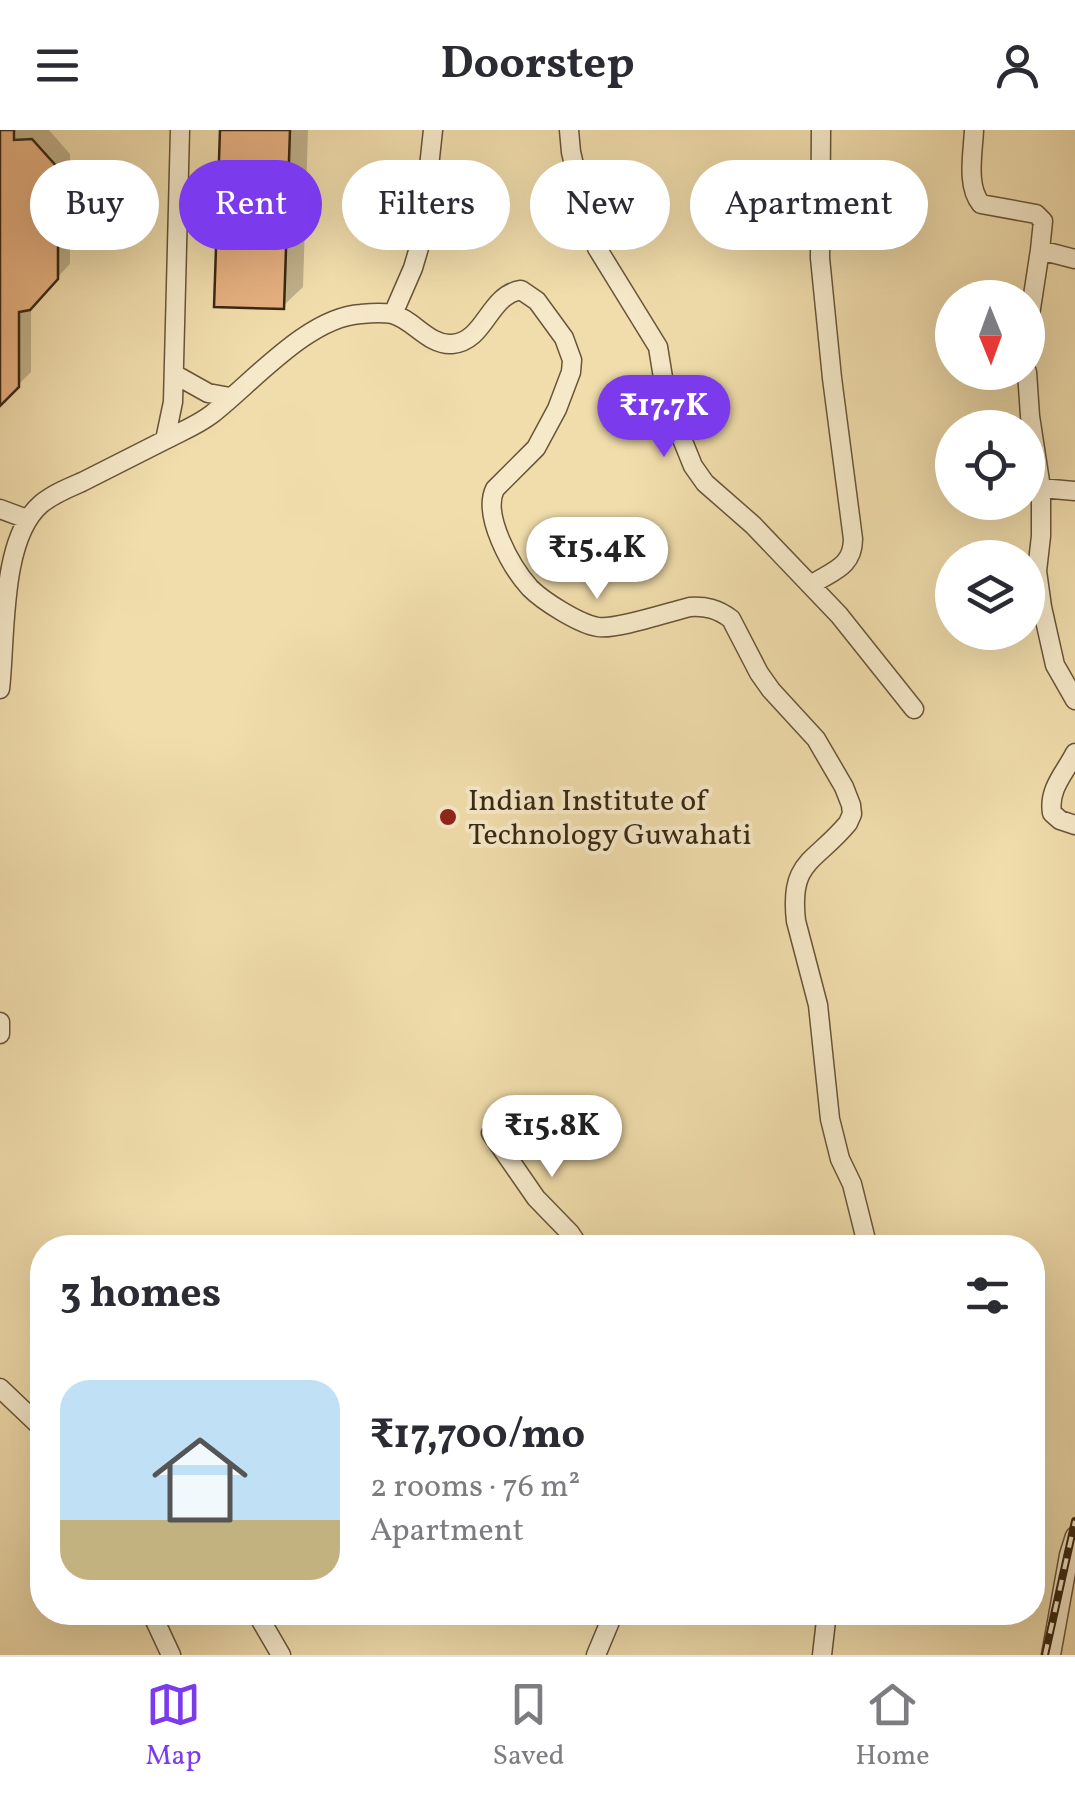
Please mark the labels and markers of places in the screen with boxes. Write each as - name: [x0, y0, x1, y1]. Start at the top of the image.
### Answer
- pin: ₹17.7K: [583, 375, 745, 460]
- pin: ₹15.4K: [516, 517, 678, 602]
- place label: Indian Institute of Technology Guwahati: [468, 781, 751, 857]
- marker: Indian Institute of Technology Guwahati: [437, 806, 459, 828]
- pin: ₹15.8K: [471, 1095, 633, 1180]

